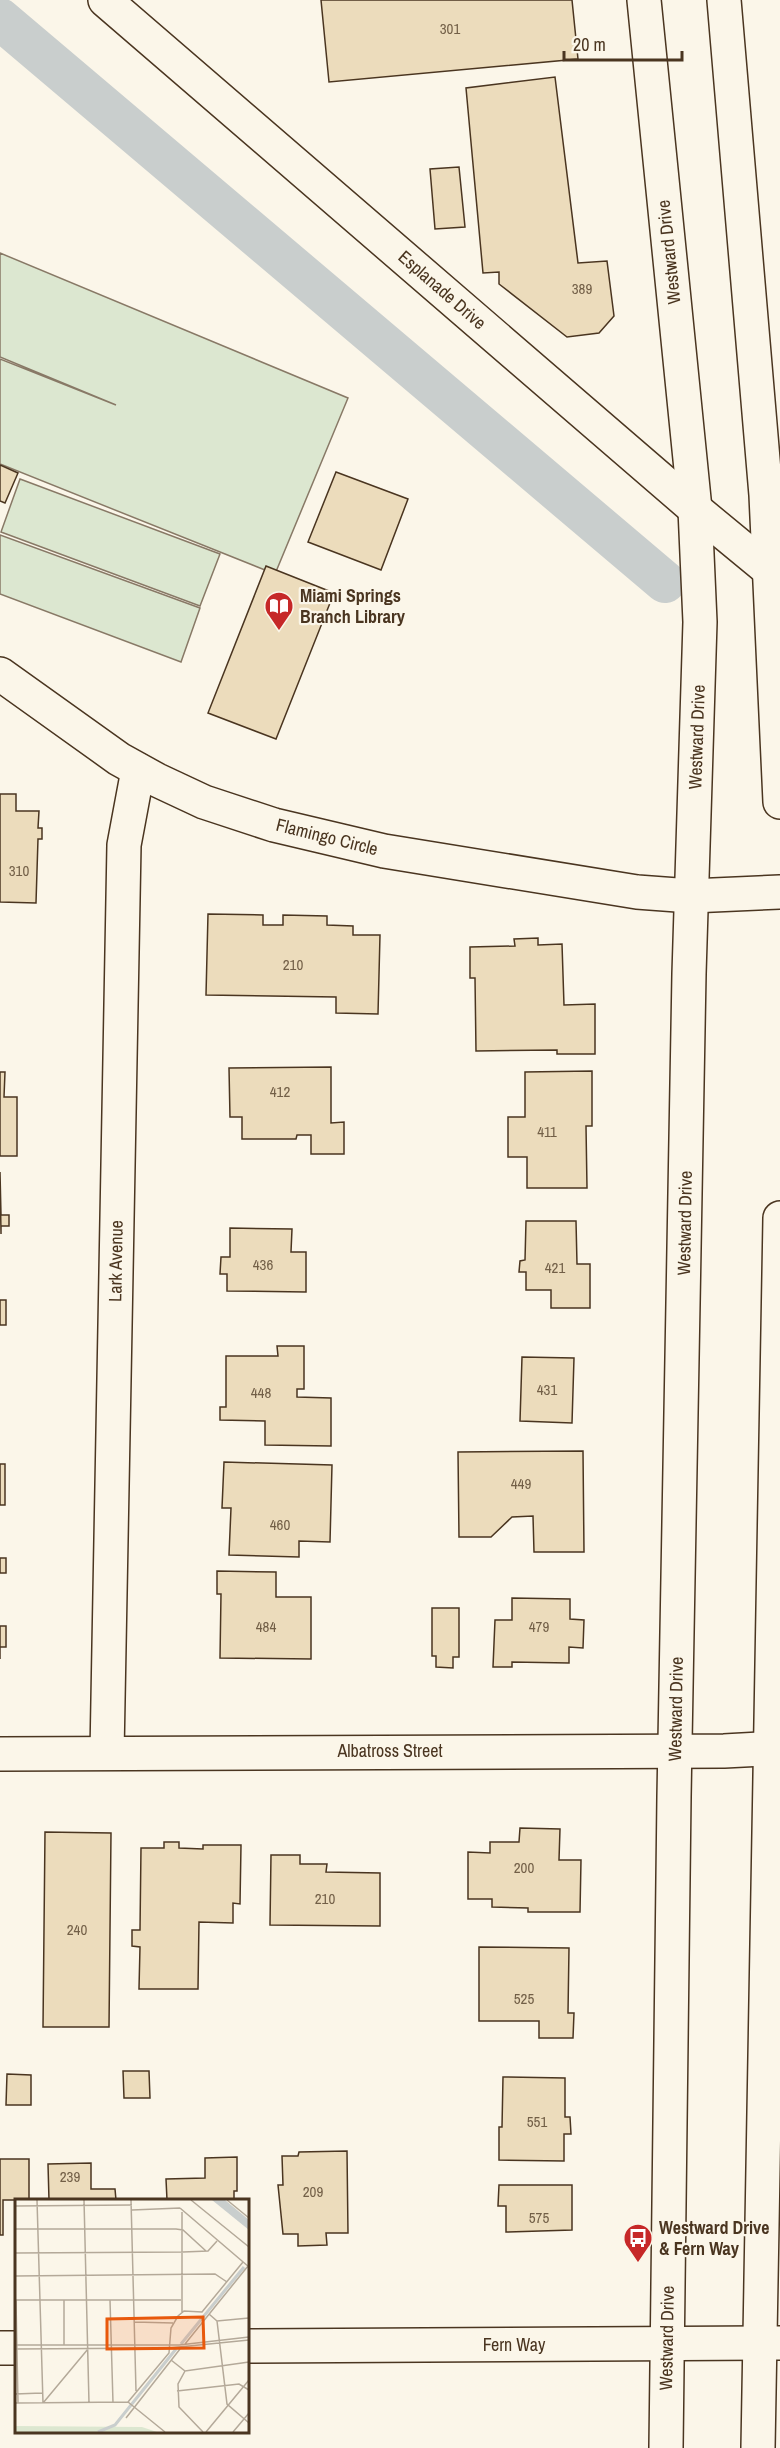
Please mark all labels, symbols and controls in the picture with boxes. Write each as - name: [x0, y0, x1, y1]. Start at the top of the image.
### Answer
- house number: 301: [440, 18, 460, 39]
- scale bar: [564, 24, 682, 62]
- text: 20 m: [573, 32, 606, 57]
- street label: Westward Drive: [651, 199, 686, 305]
- street label: Esplanade Drive: [393, 244, 492, 335]
- house number: 389: [572, 278, 592, 299]
- place label: Miami Springs Branch Library: [300, 583, 406, 629]
- library icon: Miami Springs Branch Library: [263, 590, 295, 632]
- street label: Westward Drive: [682, 684, 711, 790]
- street label: Flamingo Circle: [274, 812, 381, 861]
- house number: 310: [9, 860, 29, 881]
- house number: 210: [283, 954, 303, 975]
- house number: 412: [270, 1081, 290, 1102]
- house number: 411: [537, 1121, 557, 1142]
- street label: Westward Drive: [671, 1170, 698, 1276]
- street label: Lark Avenue: [102, 1220, 129, 1302]
- house number: 436: [253, 1254, 273, 1275]
- house number: 421: [545, 1257, 565, 1278]
- house number: 431: [537, 1379, 557, 1400]
- house number: 448: [251, 1382, 271, 1403]
- house number: 449: [511, 1473, 531, 1494]
- house number: 460: [270, 1514, 290, 1535]
- house number: 484: [256, 1616, 276, 1637]
- house number: 479: [529, 1616, 549, 1637]
- street label: Westward Drive: [662, 1656, 689, 1762]
- street label: Albatross Street: [336, 1738, 443, 1763]
- house number: 200: [514, 1857, 534, 1878]
- house number: 210: [315, 1888, 335, 1909]
- house number: 240: [67, 1919, 87, 1940]
- house number: 525: [514, 1988, 534, 2009]
- house number: 551: [527, 2111, 547, 2132]
- house number: 239: [60, 2166, 80, 2187]
- house number: 209: [303, 2181, 323, 2202]
- inset map: [15, 2199, 249, 2433]
- house number: 575: [529, 2207, 549, 2228]
- place label: Westward Drive & Fern Way: [659, 2215, 769, 2261]
- bus stop icon: Westward Drive & Fern Way: [622, 2222, 654, 2264]
- street label: Westward Drive: [653, 2285, 680, 2391]
- street label: Fern Way: [483, 2332, 546, 2357]

